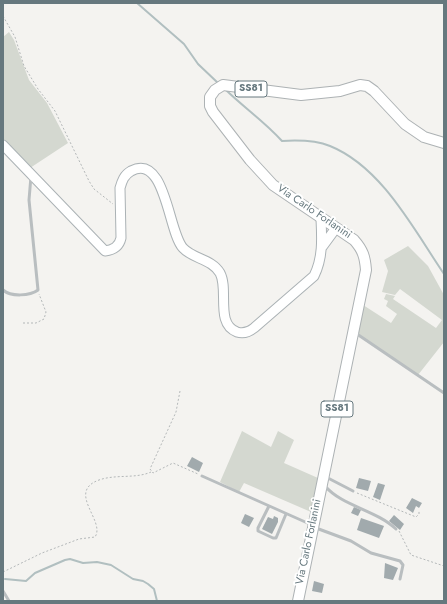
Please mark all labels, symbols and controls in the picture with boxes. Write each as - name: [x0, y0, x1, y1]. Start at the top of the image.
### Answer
- road number: SS81: [235, 81, 267, 97]
- street label: Via Carlo Forlanini: [274, 182, 354, 242]
- road number: SS81: [321, 401, 353, 417]
- street label: Via Carlo Forlanini: [293, 498, 325, 586]

